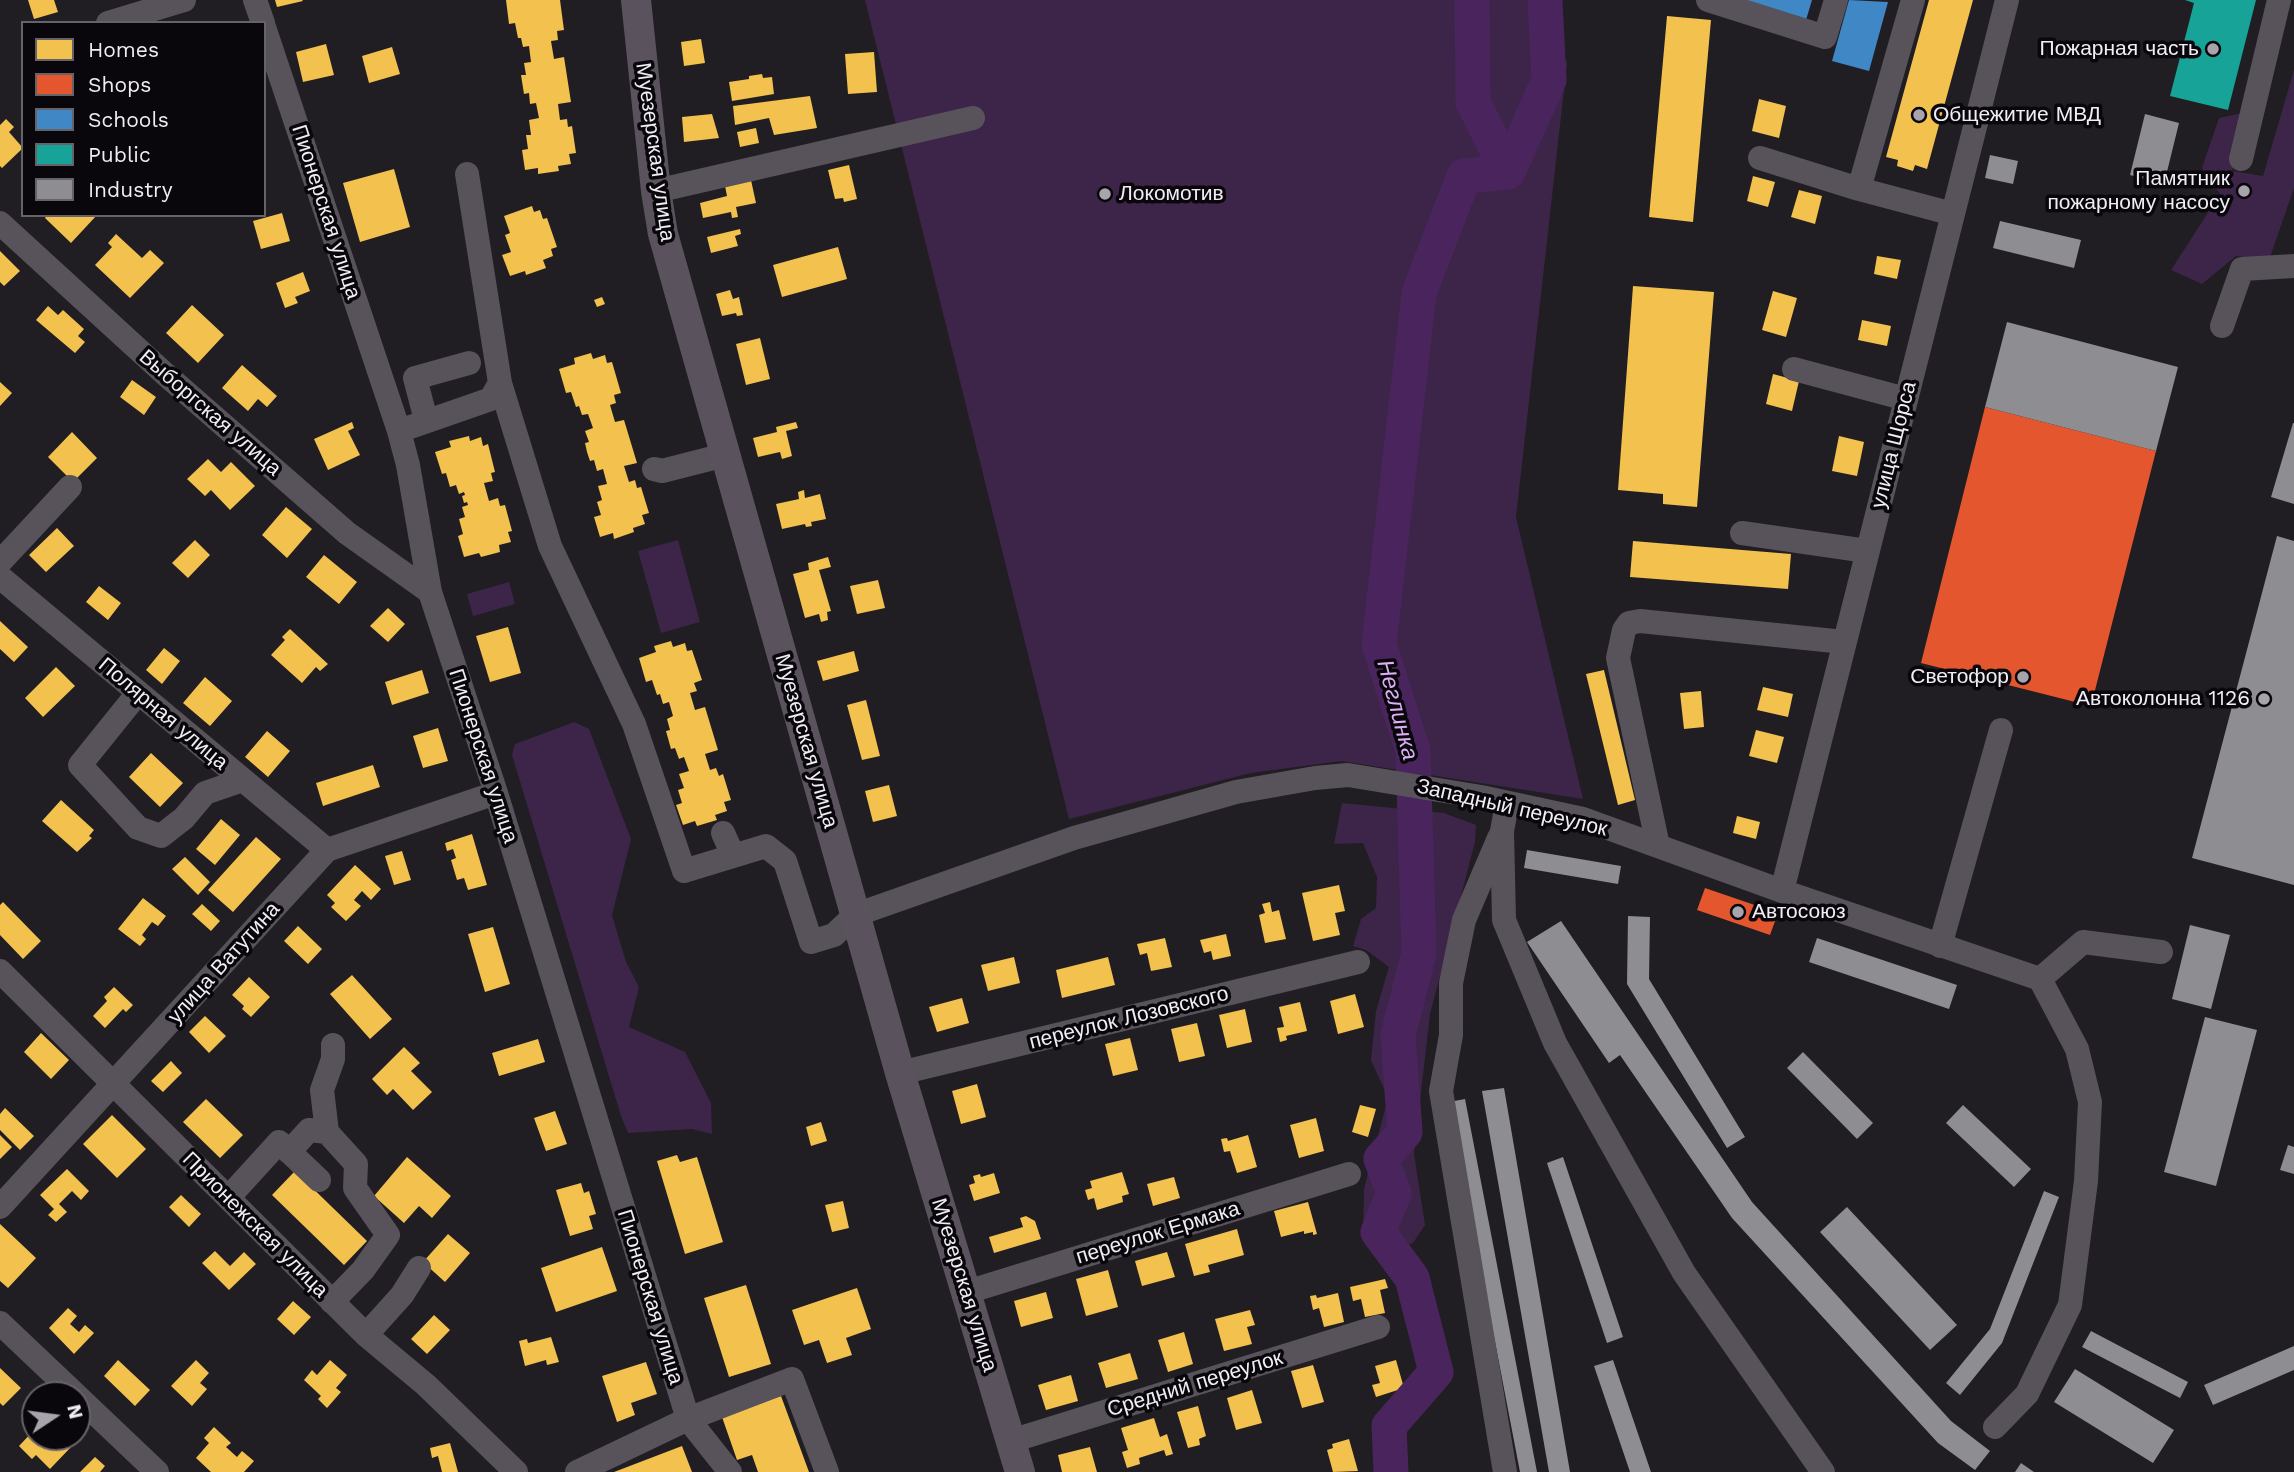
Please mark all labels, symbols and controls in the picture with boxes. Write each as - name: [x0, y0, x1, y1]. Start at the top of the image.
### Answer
- legend: [21, 21, 266, 217]
- place label: Пожарная часть: [2040, 36, 2199, 62]
- text: Homes: [88, 37, 159, 62]
- marker: Пожарная часть: [2205, 41, 2221, 57]
- street label: Муезерская улица: [630, 61, 680, 243]
- text: Shops: [88, 72, 151, 97]
- place label: Общежитие МВД: [1933, 102, 2101, 128]
- text: Schools: [88, 107, 169, 132]
- marker: Общежитие МВД: [1911, 107, 1927, 123]
- street label: Пионерская улица: [286, 122, 366, 302]
- text: Public: [88, 142, 151, 167]
- place label: Памятник пожарному насосу: [2047, 166, 2230, 216]
- text: Industry: [88, 177, 173, 202]
- place label: Локомотив: [1119, 181, 1224, 207]
- marker: Памятник пожарному насосу: [2236, 183, 2252, 199]
- marker: Локомотив: [1097, 186, 1113, 202]
- street label: Выборгская улица: [134, 345, 286, 481]
- street label: улица Щорса: [1866, 379, 1922, 511]
- street label: Муезерская улица: [769, 651, 843, 831]
- street label: Полярная улица: [93, 653, 233, 775]
- water label: Неглинка: [1370, 657, 1424, 763]
- place label: Светофор: [1910, 664, 2009, 690]
- street label: Пионерская улица: [443, 666, 523, 846]
- marker: Светофор: [2015, 669, 2031, 685]
- place label: Автоколонна 1126: [2076, 686, 2250, 712]
- marker: Автоколонна 1126: [2256, 691, 2272, 707]
- street label: Западный переулок: [1414, 774, 1610, 842]
- street label: улица Ватутина: [163, 897, 285, 1029]
- place label: Автосоюз: [1752, 899, 1846, 925]
- marker: Автосоюз: [1730, 904, 1746, 920]
- street label: переулок Лозовского: [1027, 981, 1231, 1055]
- street label: Прионежская улица: [177, 1147, 333, 1303]
- street label: Муезерская улица: [926, 1195, 1002, 1375]
- street label: переулок Ермака: [1073, 1196, 1243, 1270]
- street label: Пионерская улица: [611, 1207, 689, 1387]
- street label: Средний переулок: [1104, 1345, 1286, 1423]
- north arrow: [21, 1381, 91, 1451]
- text: N: [62, 1402, 88, 1421]

